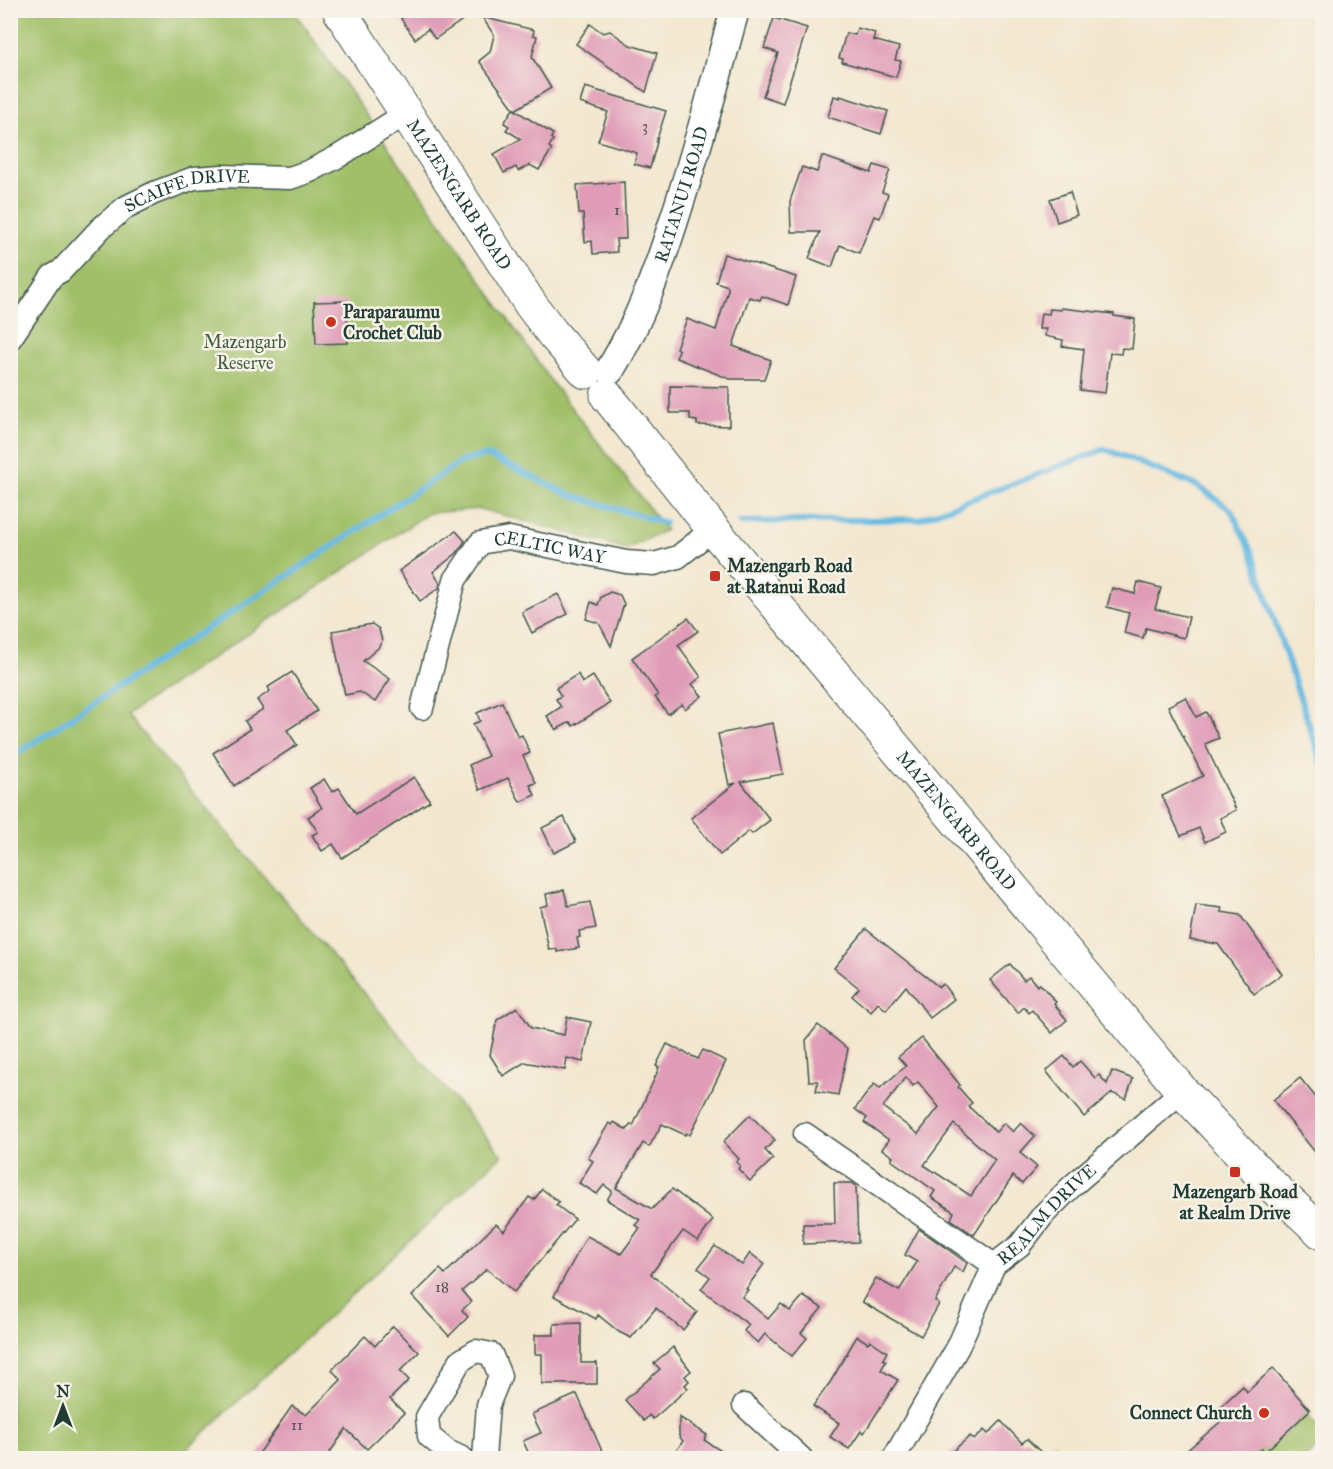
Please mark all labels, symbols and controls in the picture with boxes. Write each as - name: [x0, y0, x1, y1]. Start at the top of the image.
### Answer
- street label: MAZENGARB ROAD: [402, 115, 516, 274]
- house number: 3: [642, 117, 648, 135]
- street label: RATANUI ROAD: [650, 124, 713, 266]
- street label: SCAIFE DRIVE: [120, 165, 250, 217]
- house number: 1: [614, 201, 620, 219]
- place label: Paraparaumu Crochet Club: [343, 301, 442, 344]
- marker: Paraparaumu Crochet Club: [324, 315, 338, 329]
- park label: Mazengarb Reserve: [203, 331, 287, 374]
- street label: CELTIC WAY: [492, 527, 608, 569]
- place label: Mazengarb Road at Ratanui Road: [727, 555, 853, 598]
- marker: Mazengarb Road at Ratanui Road: [708, 569, 722, 583]
- street label: MAZENGARB ROAD: [892, 746, 1021, 895]
- street label: REALM DRIVE: [993, 1159, 1101, 1270]
- marker: Mazengarb Road at Realm Drive: [1228, 1165, 1242, 1179]
- place label: Mazengarb Road at Realm Drive: [1172, 1181, 1299, 1224]
- house number: 18: [435, 1278, 449, 1296]
- north arrow: [33, 1376, 93, 1436]
- text: N: [56, 1382, 70, 1401]
- place label: Connect Church: [1130, 1402, 1253, 1424]
- marker: Connect Church: [1257, 1406, 1271, 1420]
- house number: 11: [291, 1416, 303, 1434]

